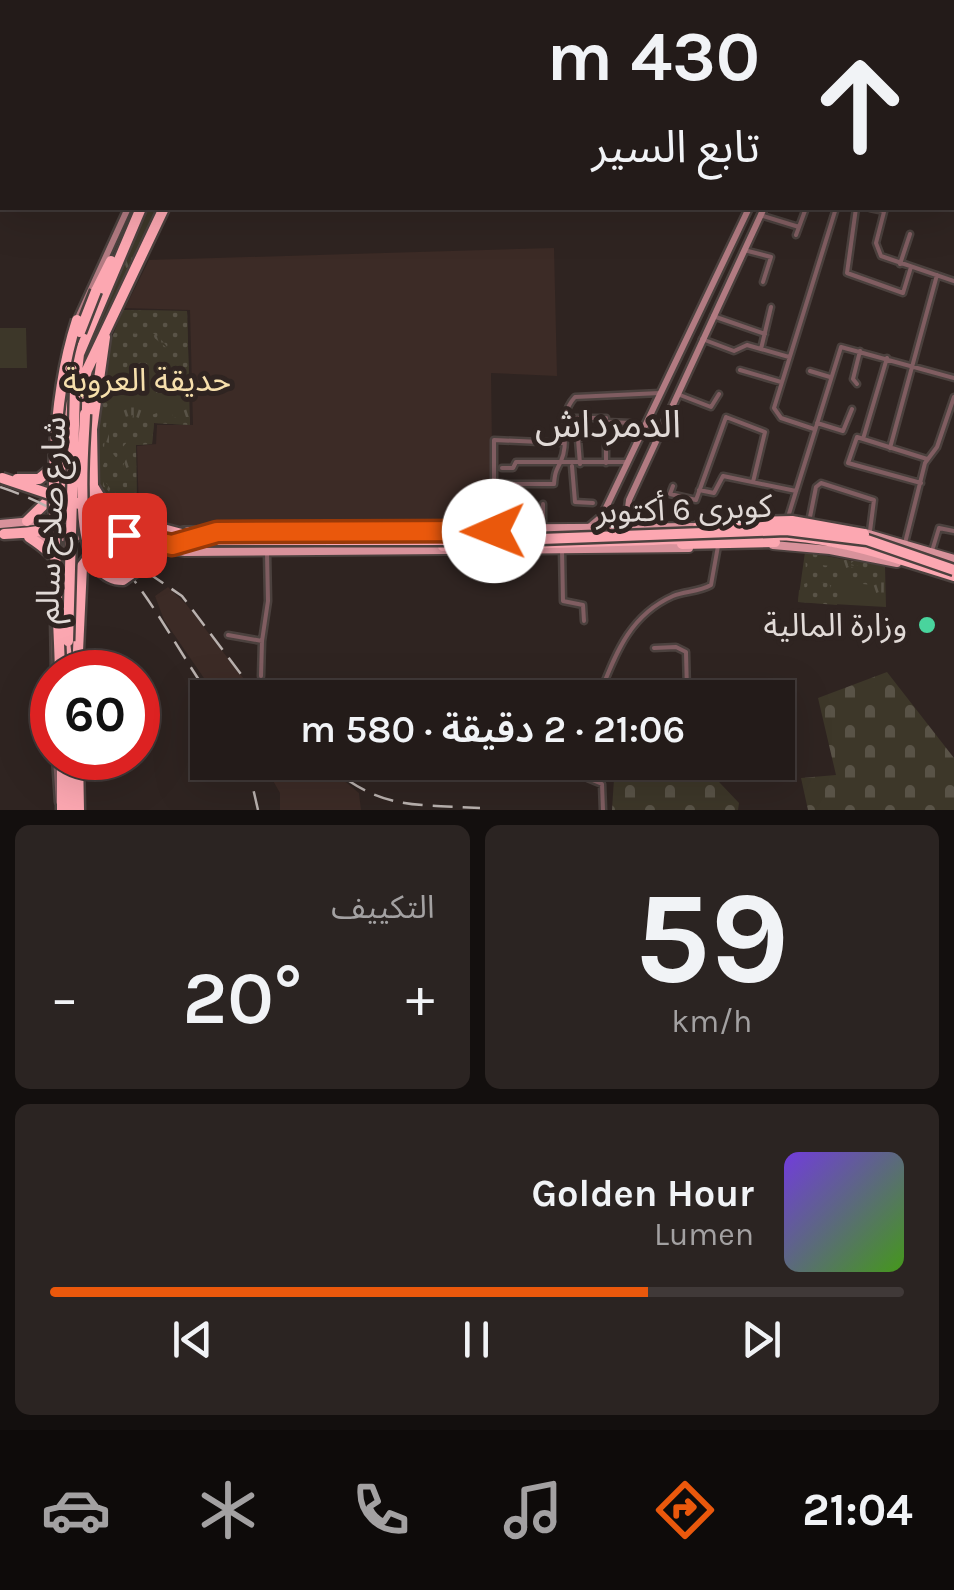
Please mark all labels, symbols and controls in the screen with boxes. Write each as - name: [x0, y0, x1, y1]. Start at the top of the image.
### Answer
- text: 430 m: [546, 16, 760, 98]
- icon: ahead: [795, 40, 925, 170]
- text: تابع السير: [591, 121, 760, 173]
- park label: حديقة العروبة: [63, 362, 231, 399]
- district label: الدمرداش: [535, 402, 681, 447]
- street label: شارع صلاح سالم: [29, 416, 78, 624]
- position arrow: [442, 479, 546, 583]
- street label: كوبرى 6 أكتوبر: [594, 486, 774, 531]
- pin: [82, 493, 167, 578]
- icon: arrive: [97, 508, 152, 563]
- place label: وزارة المالية: [764, 607, 907, 644]
- marker: وزارة المالية: [916, 614, 938, 636]
- speed limit sign: 60: [30, 650, 160, 780]
- text: 21:06 · 2 دقيقة · 580 m: [300, 707, 685, 752]
- text: 59: [634, 862, 789, 1014]
- text: التكييف: [331, 889, 435, 926]
- text: 20°: [182, 954, 302, 1042]
- text: −: [50, 966, 79, 1030]
- text: +: [406, 966, 435, 1030]
- text: km/h: [671, 1003, 752, 1040]
- text: Golden Hour: [531, 1171, 754, 1216]
- text: Lumen: [654, 1216, 754, 1253]
- icon: previous: [165, 1312, 220, 1367]
- icon: pause: [449, 1312, 504, 1367]
- icon: next: [734, 1312, 789, 1367]
- icon: car: [41, 1475, 111, 1545]
- icon: climate: [193, 1475, 263, 1545]
- icon: phone: [346, 1475, 416, 1545]
- icon: music: [498, 1475, 568, 1545]
- icon: directions: [650, 1475, 720, 1545]
- text: 21:04: [802, 1484, 913, 1536]

